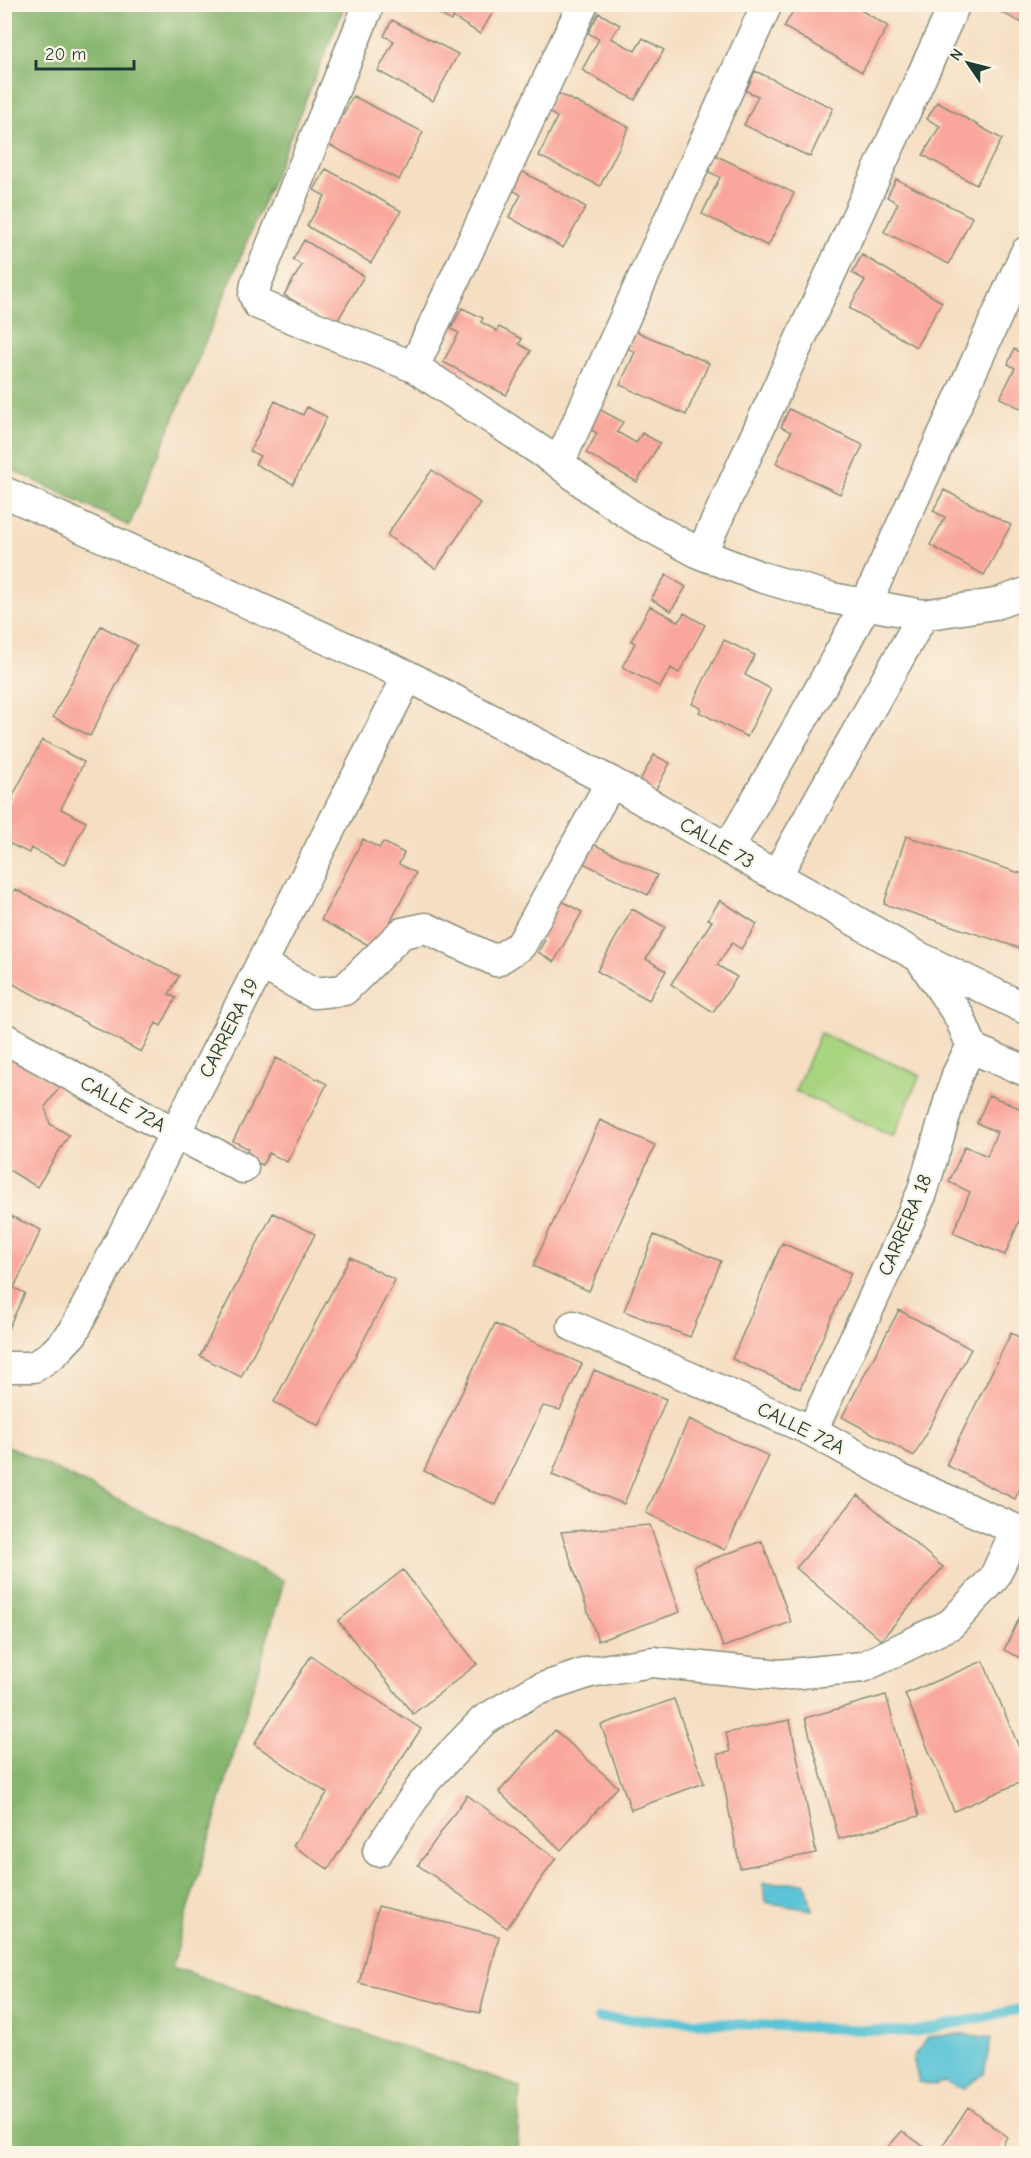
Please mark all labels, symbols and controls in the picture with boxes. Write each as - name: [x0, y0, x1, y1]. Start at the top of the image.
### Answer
- scale bar: [36, 33, 134, 71]
- north arrow: [938, 33, 998, 93]
- text: 20 m: [45, 44, 86, 65]
- text: N: [946, 46, 967, 64]
- street label: CALLE 73: [676, 812, 758, 874]
- street label: CARRERA 19: [194, 974, 264, 1082]
- street label: CALLE 72A: [76, 1071, 170, 1137]
- street label: CARRERA 18: [873, 1171, 937, 1279]
- street label: CALLE 72A: [754, 1397, 849, 1459]

